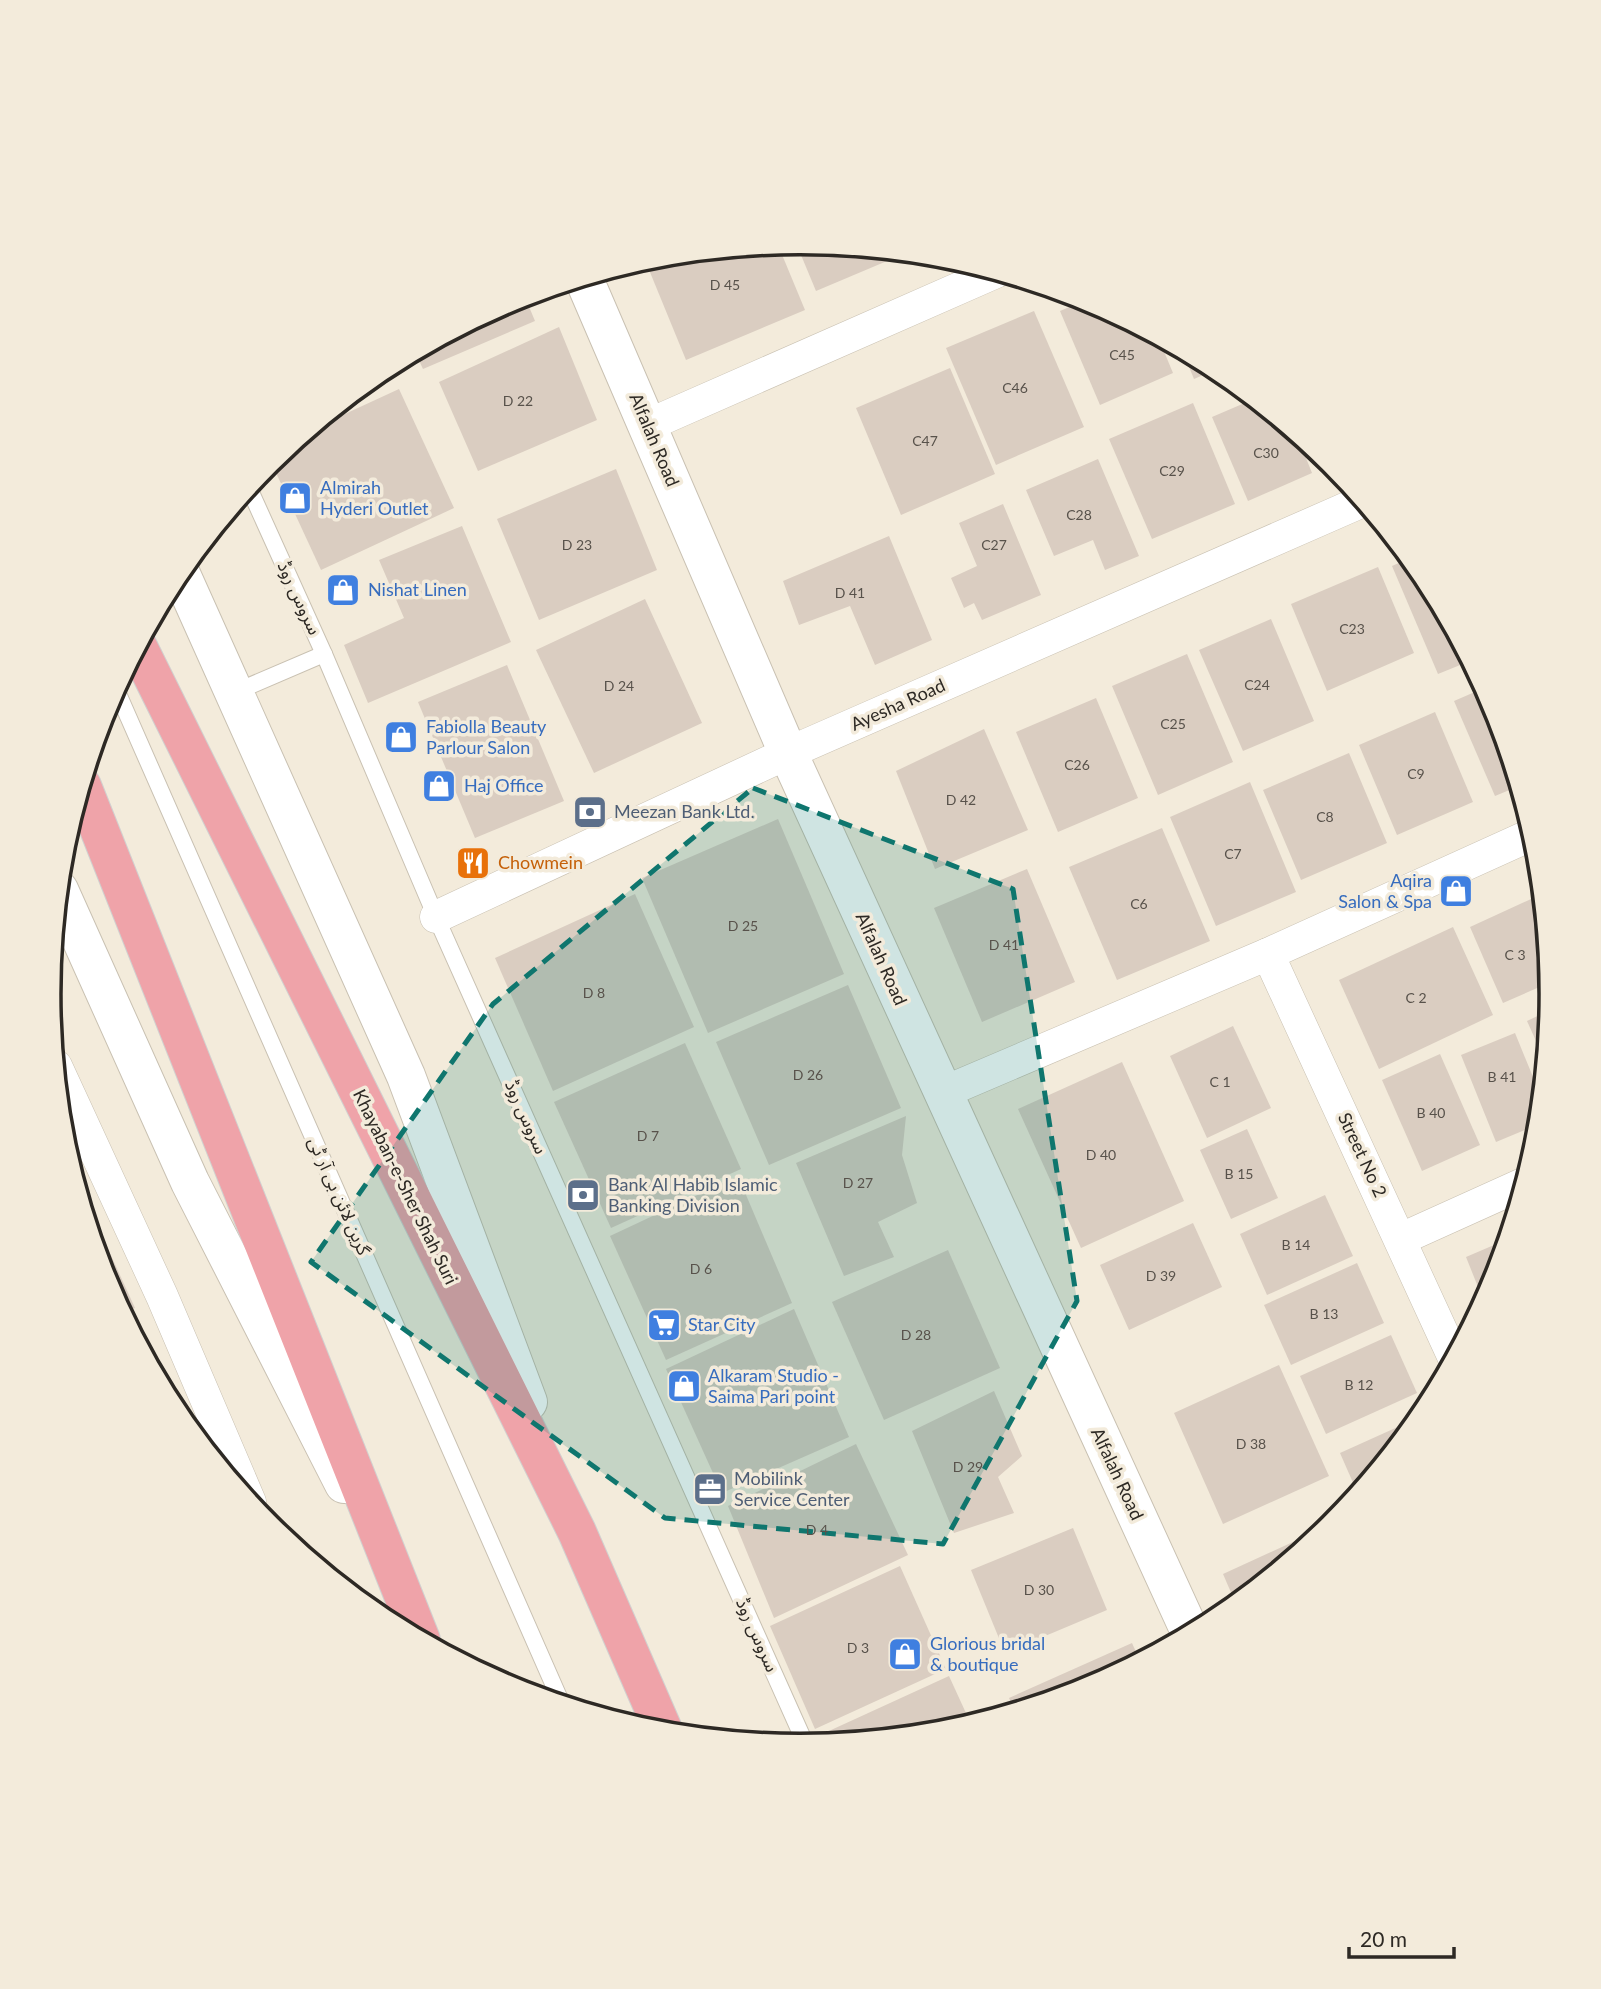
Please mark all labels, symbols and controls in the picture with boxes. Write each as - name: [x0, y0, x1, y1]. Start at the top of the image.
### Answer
- house number: D 45: [710, 276, 740, 293]
- house number: C45: [1109, 346, 1135, 363]
- house number: C46: [1002, 379, 1028, 396]
- street label: Alfalah Road: [625, 390, 684, 490]
- house number: D 22: [503, 392, 533, 409]
- house number: C47: [912, 432, 938, 449]
- house number: C30: [1253, 444, 1279, 461]
- house number: C29: [1159, 462, 1185, 479]
- place label: Almirah Hyderi Outlet: [320, 476, 429, 519]
- shop icon: Almirah Hyderi Outlet: [276, 479, 314, 517]
- house number: C28: [1066, 506, 1092, 523]
- house number: D 23: [562, 536, 592, 553]
- house number: C27: [981, 536, 1007, 553]
- street label: سروس روڈ: [272, 557, 327, 638]
- shop icon: Nishat Linen: [324, 571, 362, 609]
- place label: Nishat Linen: [368, 578, 467, 600]
- house number: D 41: [835, 584, 865, 601]
- house number: C23: [1339, 620, 1365, 637]
- street label: Ayesha Road: [847, 673, 948, 735]
- house number: C24: [1244, 676, 1270, 693]
- house number: D 24: [604, 677, 634, 694]
- place label: Fabiolla Beauty Parlour Salon: [426, 715, 547, 758]
- house number: C25: [1160, 715, 1186, 732]
- shop icon: Fabiolla Beauty Parlour Salon: [382, 718, 420, 756]
- house number: C26: [1064, 756, 1090, 773]
- house number: C9: [1407, 765, 1425, 782]
- shop icon: Haj Office: [420, 767, 458, 805]
- place label: Haj Office: [464, 774, 544, 796]
- house number: D 42: [946, 791, 976, 808]
- bank icon: Meezan Bank Ltd.: [571, 793, 609, 831]
- place label: Meezan Bank Ltd.: [614, 800, 755, 822]
- house number: C8: [1316, 808, 1334, 825]
- restaurant icon: Chowmein: [454, 844, 492, 882]
- house number: C7: [1224, 845, 1242, 862]
- place label: Chowmein: [498, 851, 583, 873]
- place label: Aqira Salon & Spa: [1338, 869, 1432, 912]
- shop icon: Aqira Salon & Spa: [1437, 872, 1475, 910]
- house number: C6: [1130, 895, 1148, 912]
- street label: Alfalah Road: [852, 909, 912, 1008]
- house number: D 25: [728, 917, 758, 934]
- house number: D 41: [989, 936, 1019, 953]
- house number: C 3: [1504, 946, 1526, 963]
- house number: D 8: [583, 984, 605, 1001]
- house number: C 2: [1405, 989, 1427, 1006]
- house number: D 26: [793, 1066, 823, 1083]
- house number: B 41: [1488, 1068, 1516, 1085]
- house number: C 1: [1209, 1073, 1231, 1090]
- street label: سروس روڈ: [500, 1076, 553, 1158]
- street label: Khayaban-e-Sher Shah Suri: [349, 1085, 463, 1288]
- house number: B 40: [1417, 1104, 1445, 1121]
- street label: Street No 2: [1334, 1109, 1392, 1200]
- house number: D 7: [637, 1127, 659, 1144]
- street label: گرین لائن بی آر ٹی: [303, 1133, 376, 1259]
- house number: D 40: [1086, 1146, 1116, 1163]
- house number: B 15: [1225, 1165, 1253, 1182]
- place label: Bank Al Habib Islamic Banking Division: [608, 1173, 778, 1216]
- house number: D 27: [843, 1174, 873, 1191]
- bank icon: Bank Al Habib Islamic Banking Division: [564, 1176, 602, 1214]
- house number: B 14: [1282, 1236, 1310, 1253]
- house number: D 6: [690, 1260, 712, 1277]
- house number: D 39: [1146, 1267, 1176, 1284]
- house number: B 13: [1310, 1305, 1338, 1322]
- supermarket icon: Star City: [645, 1306, 683, 1344]
- place label: Star City: [688, 1313, 756, 1335]
- house number: D 28: [901, 1326, 931, 1343]
- place label: Alkaram Studio - Saima Pari point: [708, 1364, 839, 1407]
- shop icon: Alkaram Studio - Saima Pari point: [665, 1367, 703, 1405]
- house number: B 12: [1345, 1376, 1373, 1393]
- street label: Alfalah Road: [1087, 1424, 1149, 1523]
- house number: D 38: [1236, 1435, 1266, 1452]
- house number: D 29: [953, 1458, 983, 1475]
- place label: Mobilink Service Center: [734, 1467, 850, 1510]
- office icon: Mobilink Service Center: [691, 1470, 729, 1508]
- house number: D 4: [806, 1521, 828, 1538]
- house number: D 30: [1024, 1581, 1054, 1598]
- street label: سروس روڈ: [731, 1594, 784, 1676]
- place label: Glorious bridal & boutique: [930, 1632, 1045, 1675]
- shop icon: Glorious bridal & boutique: [886, 1635, 924, 1673]
- house number: D 3: [847, 1639, 869, 1656]
- scale bar: [1349, 1916, 1454, 1960]
- text: 20 m: [1360, 1926, 1407, 1951]

